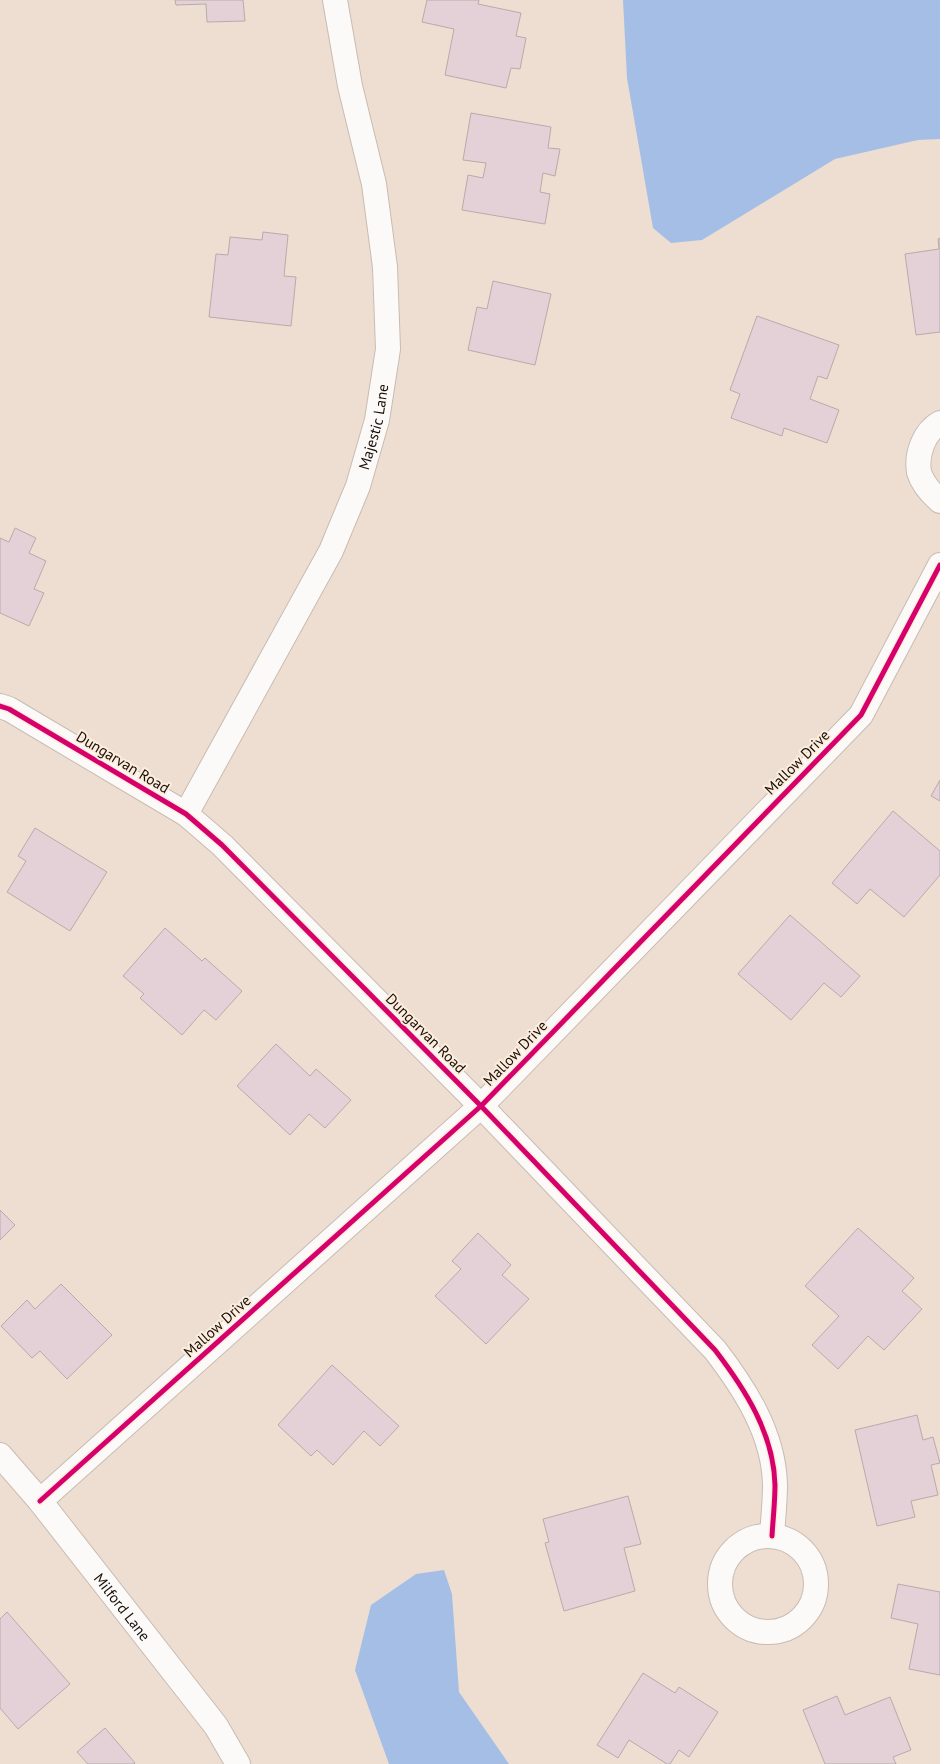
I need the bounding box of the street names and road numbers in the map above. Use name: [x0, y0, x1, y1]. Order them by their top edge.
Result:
street label: Majestic Lane: [354, 383, 392, 472]
street label: Mallow Drive: [761, 726, 833, 798]
street label: Dungarvan Road: [73, 727, 173, 797]
street label: Dungarvan Road: [382, 989, 470, 1077]
street label: Mallow Drive: [479, 1016, 551, 1090]
street label: Mallow Drive: [179, 1291, 255, 1361]
street label: Milford Lane: [90, 1569, 155, 1644]

